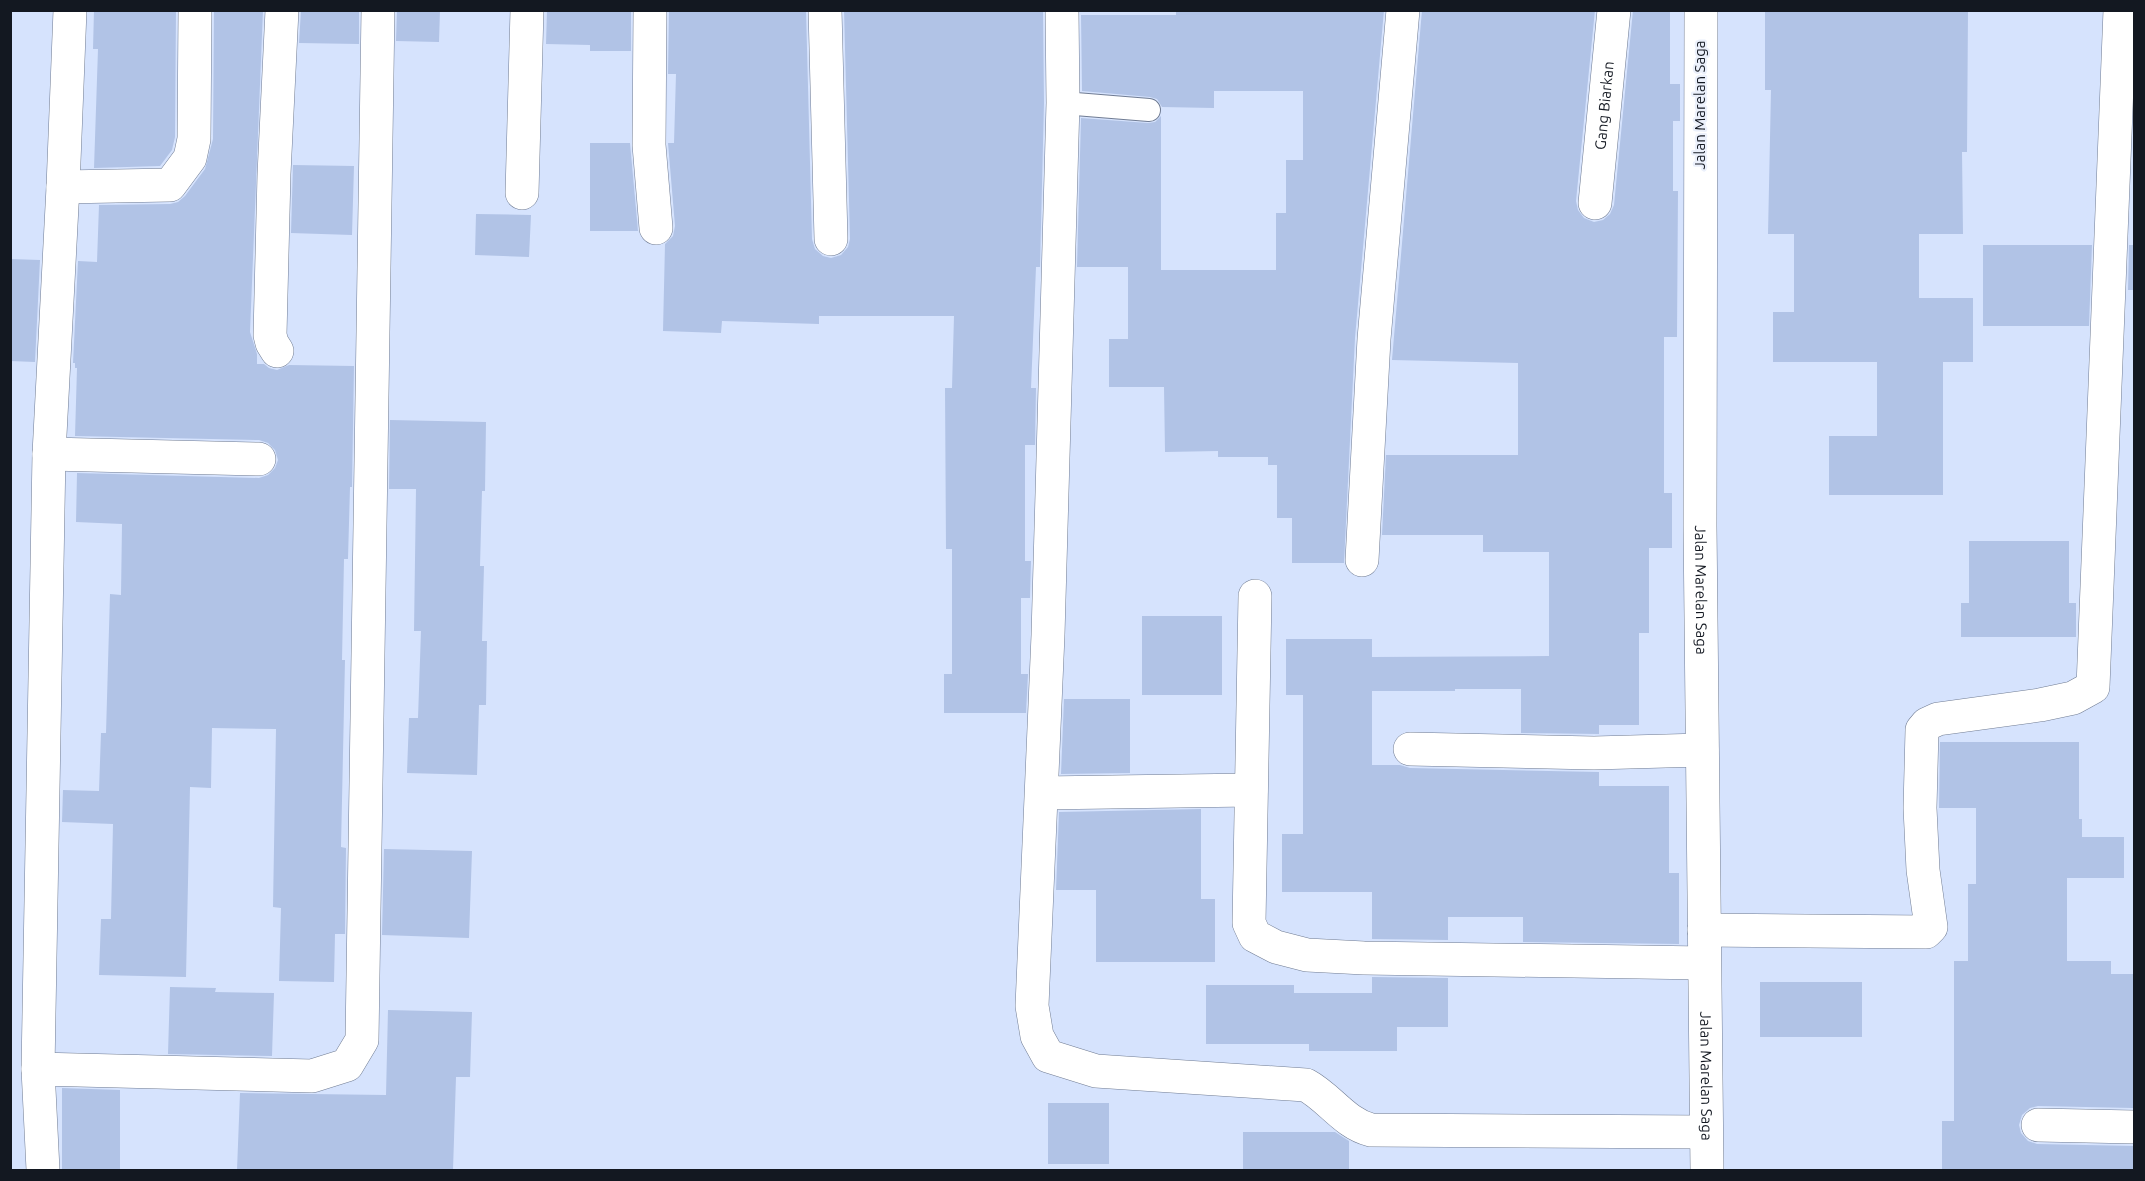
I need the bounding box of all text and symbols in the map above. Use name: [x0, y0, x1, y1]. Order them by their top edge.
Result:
street label: Jalan Marelan Saga: [1691, 40, 1708, 170]
street label: Gang Biarkan: [1591, 60, 1617, 150]
street label: Jalan Marelan Saga: [1692, 525, 1710, 655]
street label: Jalan Marelan Saga: [1697, 1011, 1716, 1141]

